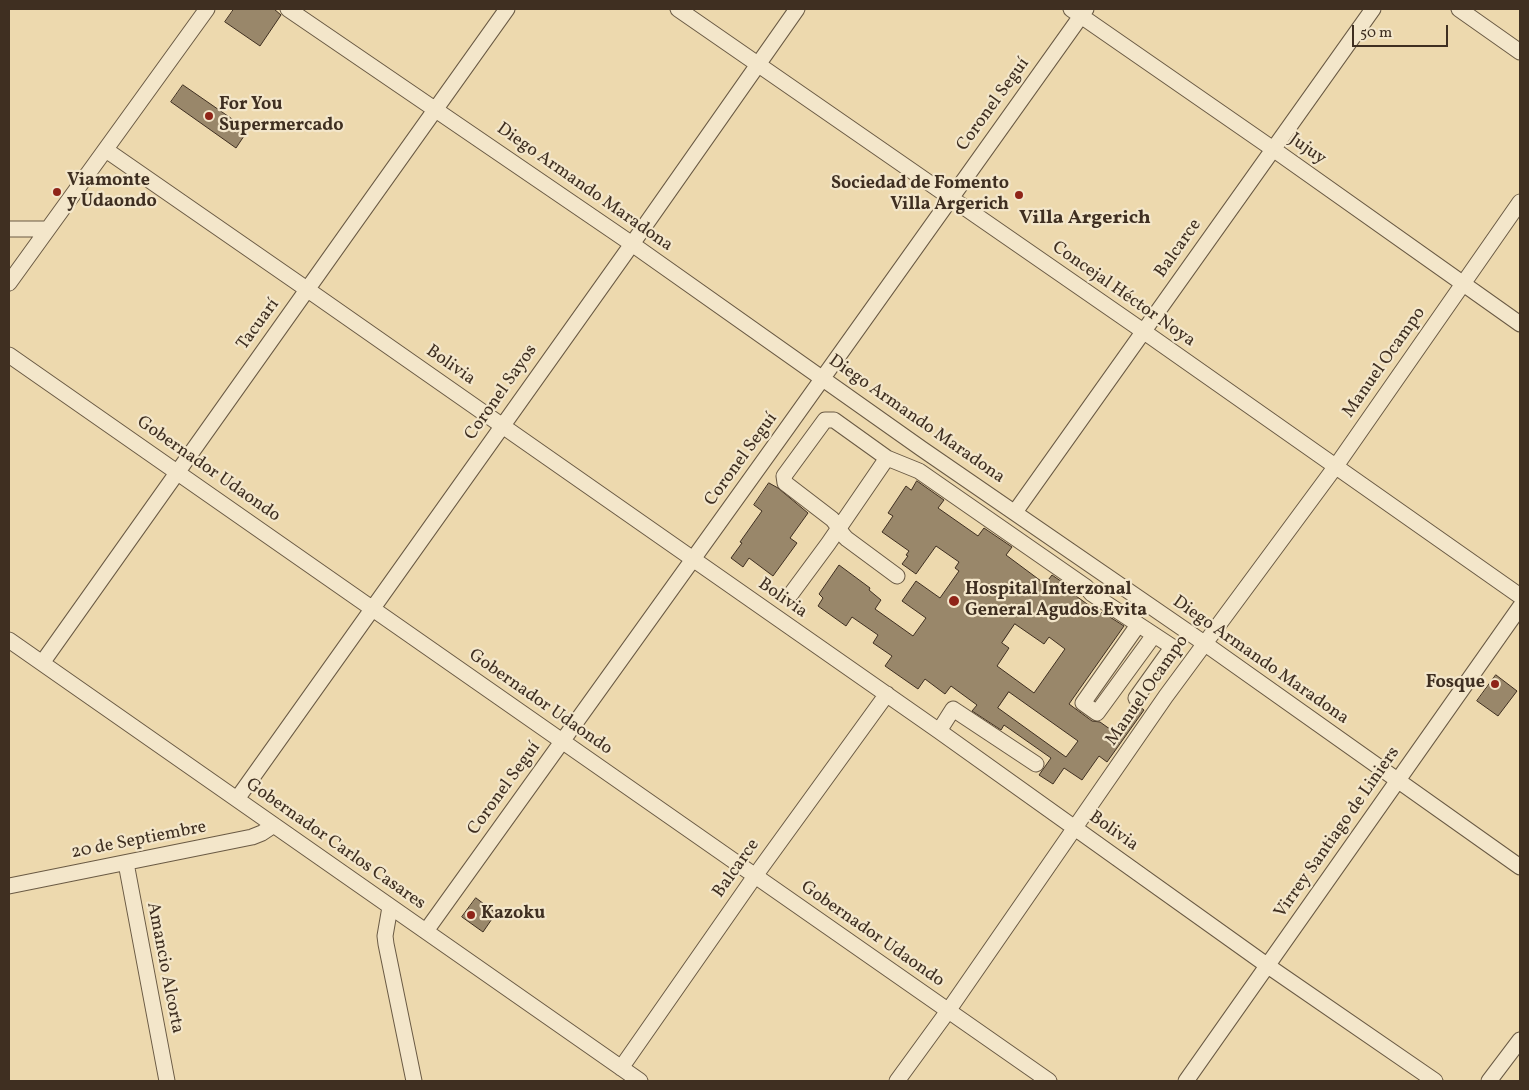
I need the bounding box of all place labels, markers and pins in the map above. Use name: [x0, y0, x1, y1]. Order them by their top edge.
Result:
place label: For You Supermercado: [219, 95, 343, 138]
marker: For You Supermercado: [203, 110, 215, 122]
place label: Viamonte y Udaondo: [67, 171, 157, 213]
place label: Sociedad de Fomento Villa Argerich: [831, 174, 1009, 216]
marker: Viamonte y Udaondo: [51, 186, 63, 198]
marker: Sociedad de Fomento Villa Argerich: [1013, 189, 1025, 201]
place label: Hospital Interzonal General Agudos Evita: [965, 580, 1147, 622]
marker: Hospital Interzonal General Agudos Evita: [947, 594, 961, 608]
place label: Fosque: [1426, 673, 1485, 695]
marker: Fosque: [1489, 678, 1501, 690]
place label: Kazoku: [481, 904, 545, 926]
marker: Kazoku: [465, 909, 477, 921]

